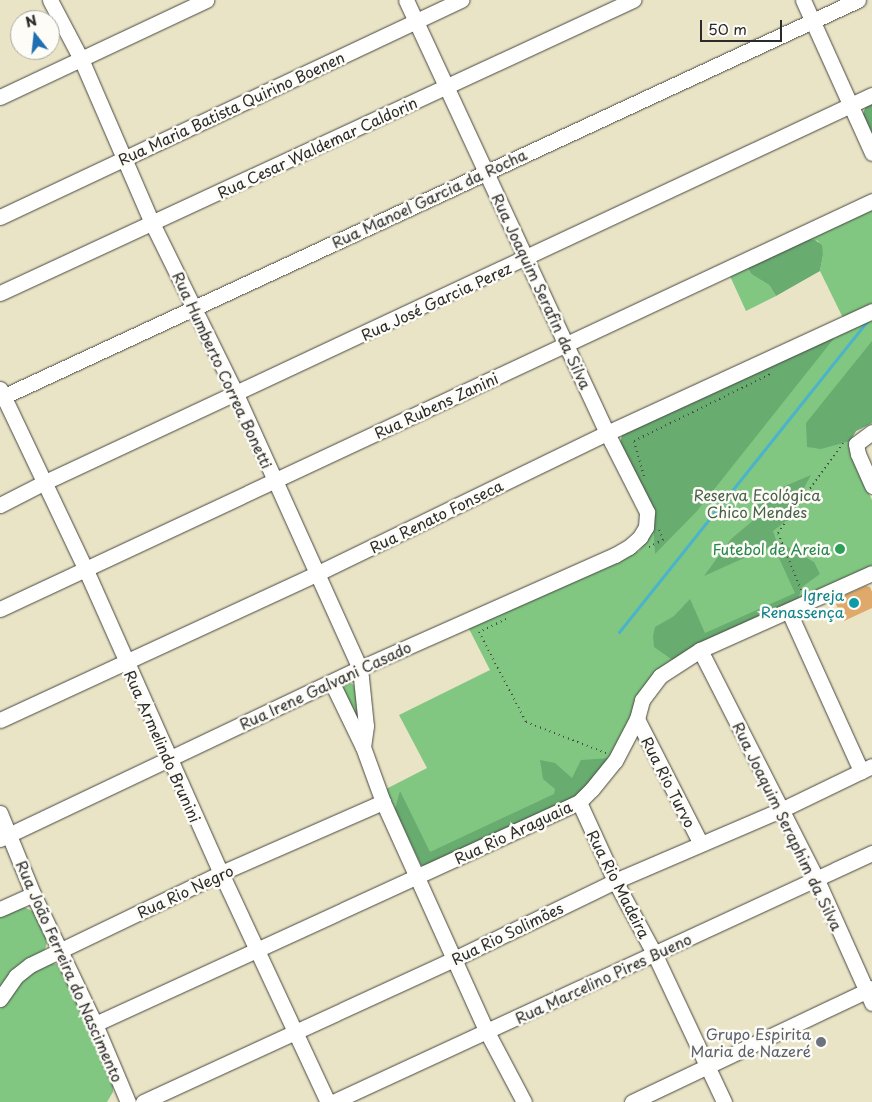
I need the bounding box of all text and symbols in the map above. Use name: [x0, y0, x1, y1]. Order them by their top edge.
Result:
text: N: [23, 9, 39, 33]
north arrow: [10, 10, 60, 60]
scale bar: [702, 10, 784, 42]
text: 50 m: [708, 17, 747, 40]
street label: Rua Maria Batista Quirino Boenen: [113, 47, 349, 169]
street label: Rua Cesar Waldemar Caldorin: [213, 92, 421, 202]
street label: Rua Manoel Garcia da Rocha: [329, 145, 529, 251]
street label: Rua Joaquim Serafin da Silva: [489, 190, 595, 392]
street label: Rua José Garcia Perez: [358, 258, 514, 344]
street label: Rua Humberto Correa Bonetti: [169, 268, 277, 472]
street label: Rua Rubens Zanini: [371, 368, 501, 442]
street label: Rua Renato Fonseca: [366, 476, 506, 556]
park label: Reserva Ecológica Chico Mendes: [693, 485, 821, 520]
place label: Futebol de Areia: [712, 540, 830, 558]
marker: Futebol de Areia: [834, 543, 846, 555]
place label: Igreja Renassença: [761, 585, 844, 620]
marker: Igreja Renassença: [848, 597, 860, 609]
street label: Rua Irene Galvani Casado: [235, 637, 415, 733]
street label: Rua Armelindo Brunini: [121, 667, 205, 825]
street label: Rua Joaquim Seraphim da Silva: [729, 718, 847, 934]
street label: Rua Rio Turvo: [638, 732, 700, 832]
street label: Rua Rio Araguaia: [450, 796, 576, 868]
street label: Rua Rio Madeira: [583, 826, 655, 942]
street label: Rua João Ferreira do Nascimento: [12, 856, 128, 1086]
street label: Rua Rio Negro: [133, 860, 237, 922]
street label: Rua Rio Solimões: [447, 898, 567, 968]
street label: Rua Marcelino Pires Bueno: [511, 929, 695, 1027]
place label: Grupo Espirita Maria de Nazeré: [690, 1024, 811, 1059]
marker: Grupo Espirita Maria de Nazeré: [815, 1036, 827, 1048]

